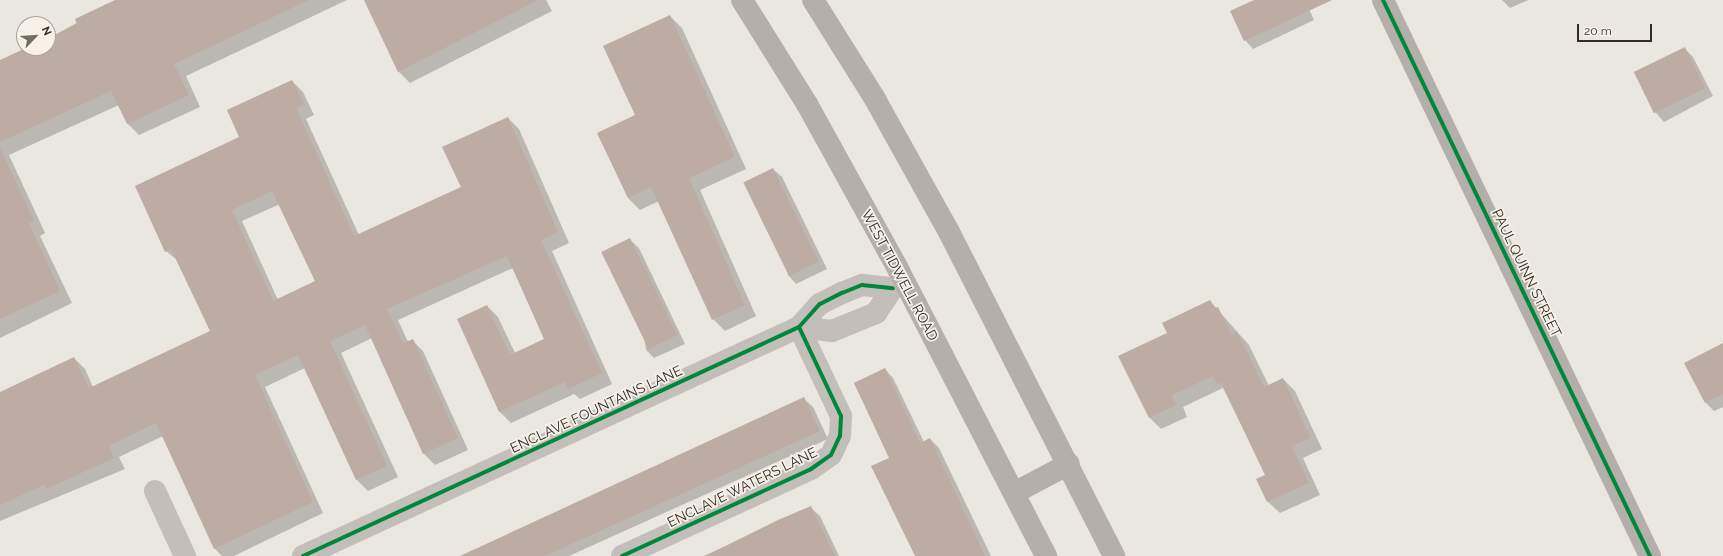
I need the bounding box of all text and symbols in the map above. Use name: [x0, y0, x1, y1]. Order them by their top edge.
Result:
north arrow: [16, 16, 56, 56]
scale bar: [1579, 16, 1654, 42]
text: 20 m: [1584, 24, 1612, 38]
text: N: [39, 25, 54, 38]
street label: WEST TIDWELL ROAD: [858, 206, 942, 344]
street label: PAUL QUINN STREET: [1489, 206, 1565, 340]
street label: ENCLAVE FOUNTAINS LANE: [507, 362, 685, 456]
street label: ENCLAVE WATERS LANE: [664, 443, 820, 531]

